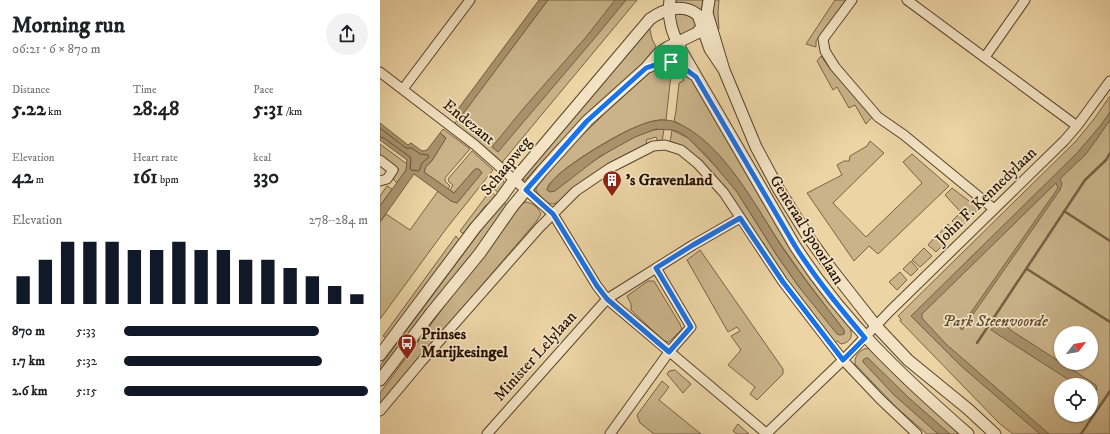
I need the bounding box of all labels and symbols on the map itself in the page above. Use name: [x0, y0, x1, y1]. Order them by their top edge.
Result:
pin: [654, 45, 688, 79]
street label: Endezant: [439, 95, 499, 149]
street label: Schaapweg: [476, 132, 536, 199]
street label: John F. Kennedylaan: [930, 142, 1041, 251]
building icon: 's Gravenland: [601, 169, 623, 197]
place label: 's Gravenland: [626, 170, 713, 190]
street label: Generaal Spoorlaan: [765, 172, 849, 289]
street label: Minister Lelylaan: [489, 306, 581, 405]
park label: Park Steenvoorde: [942, 311, 1048, 331]
place label: Prinses Marijkesingel: [421, 324, 509, 362]
north arrow: [1054, 326, 1098, 370]
bus stop icon: Prinses Marijkesingel: [396, 332, 418, 360]

